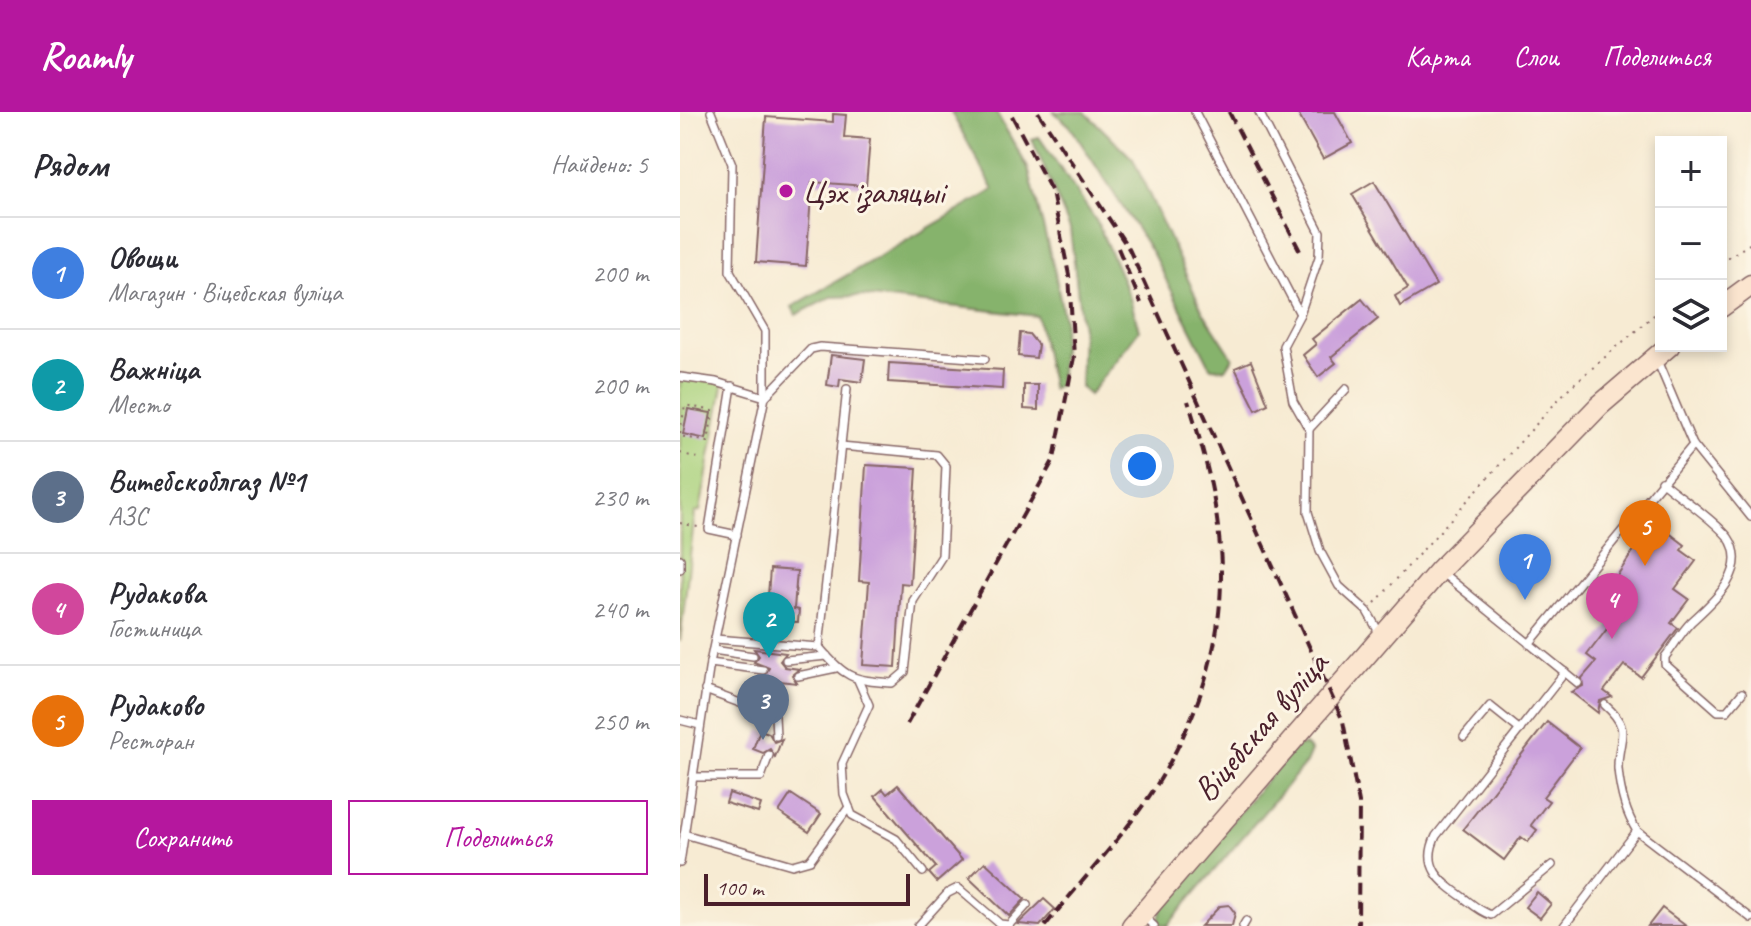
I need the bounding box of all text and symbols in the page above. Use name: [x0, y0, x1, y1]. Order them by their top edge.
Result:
text: Roamly: [40, 33, 131, 80]
text: Карта: [1406, 39, 1470, 74]
text: Слои: [1514, 39, 1559, 74]
text: Поделиться: [1603, 39, 1711, 74]
map controls: [1655, 136, 1727, 352]
button: +: [1655, 136, 1727, 208]
text: Рядом: [32, 143, 108, 186]
text: Найдено: 5: [551, 148, 648, 181]
place label: Цэх ізаляцыі: [802, 170, 948, 213]
marker: Цэх ізаляцыі: [777, 182, 795, 200]
button: −: [1655, 208, 1727, 280]
text: Овощи: [108, 238, 177, 276]
text: 1: [52, 257, 64, 290]
text: 200 m: [592, 257, 648, 290]
text: Магазин · Віцебская вуліца: [108, 276, 342, 309]
button: layers: [1655, 280, 1727, 352]
text: Важніца: [108, 350, 199, 388]
text: 2: [52, 369, 64, 402]
text: 200 m: [592, 369, 648, 402]
text: Место: [108, 388, 170, 421]
your location: [1122, 446, 1162, 486]
text: Витебскоблгаз №1: [108, 462, 305, 500]
text: 3: [52, 481, 64, 514]
text: 230 m: [592, 481, 648, 514]
text: АЗС: [108, 500, 147, 533]
pin: 5: [1619, 500, 1671, 566]
pin: 1: [1499, 534, 1551, 600]
pin: 4: [1586, 573, 1638, 639]
text: Рудакова: [108, 574, 205, 612]
pin: 2: [743, 592, 795, 658]
text: 4: [52, 593, 64, 626]
text: 240 m: [592, 593, 648, 626]
text: Гостиница: [108, 612, 201, 645]
street label: Віцебская вуліца: [1184, 641, 1339, 810]
pin: 3: [737, 674, 789, 740]
text: Рудаково: [108, 686, 203, 724]
text: 5: [52, 705, 64, 738]
text: 250 m: [592, 705, 648, 738]
text: Ресторан: [108, 724, 193, 757]
button: Сохранить: [32, 800, 332, 875]
button: Поделиться: [348, 800, 648, 875]
scale bar: [704, 870, 910, 906]
text: 100 m: [716, 874, 763, 902]

